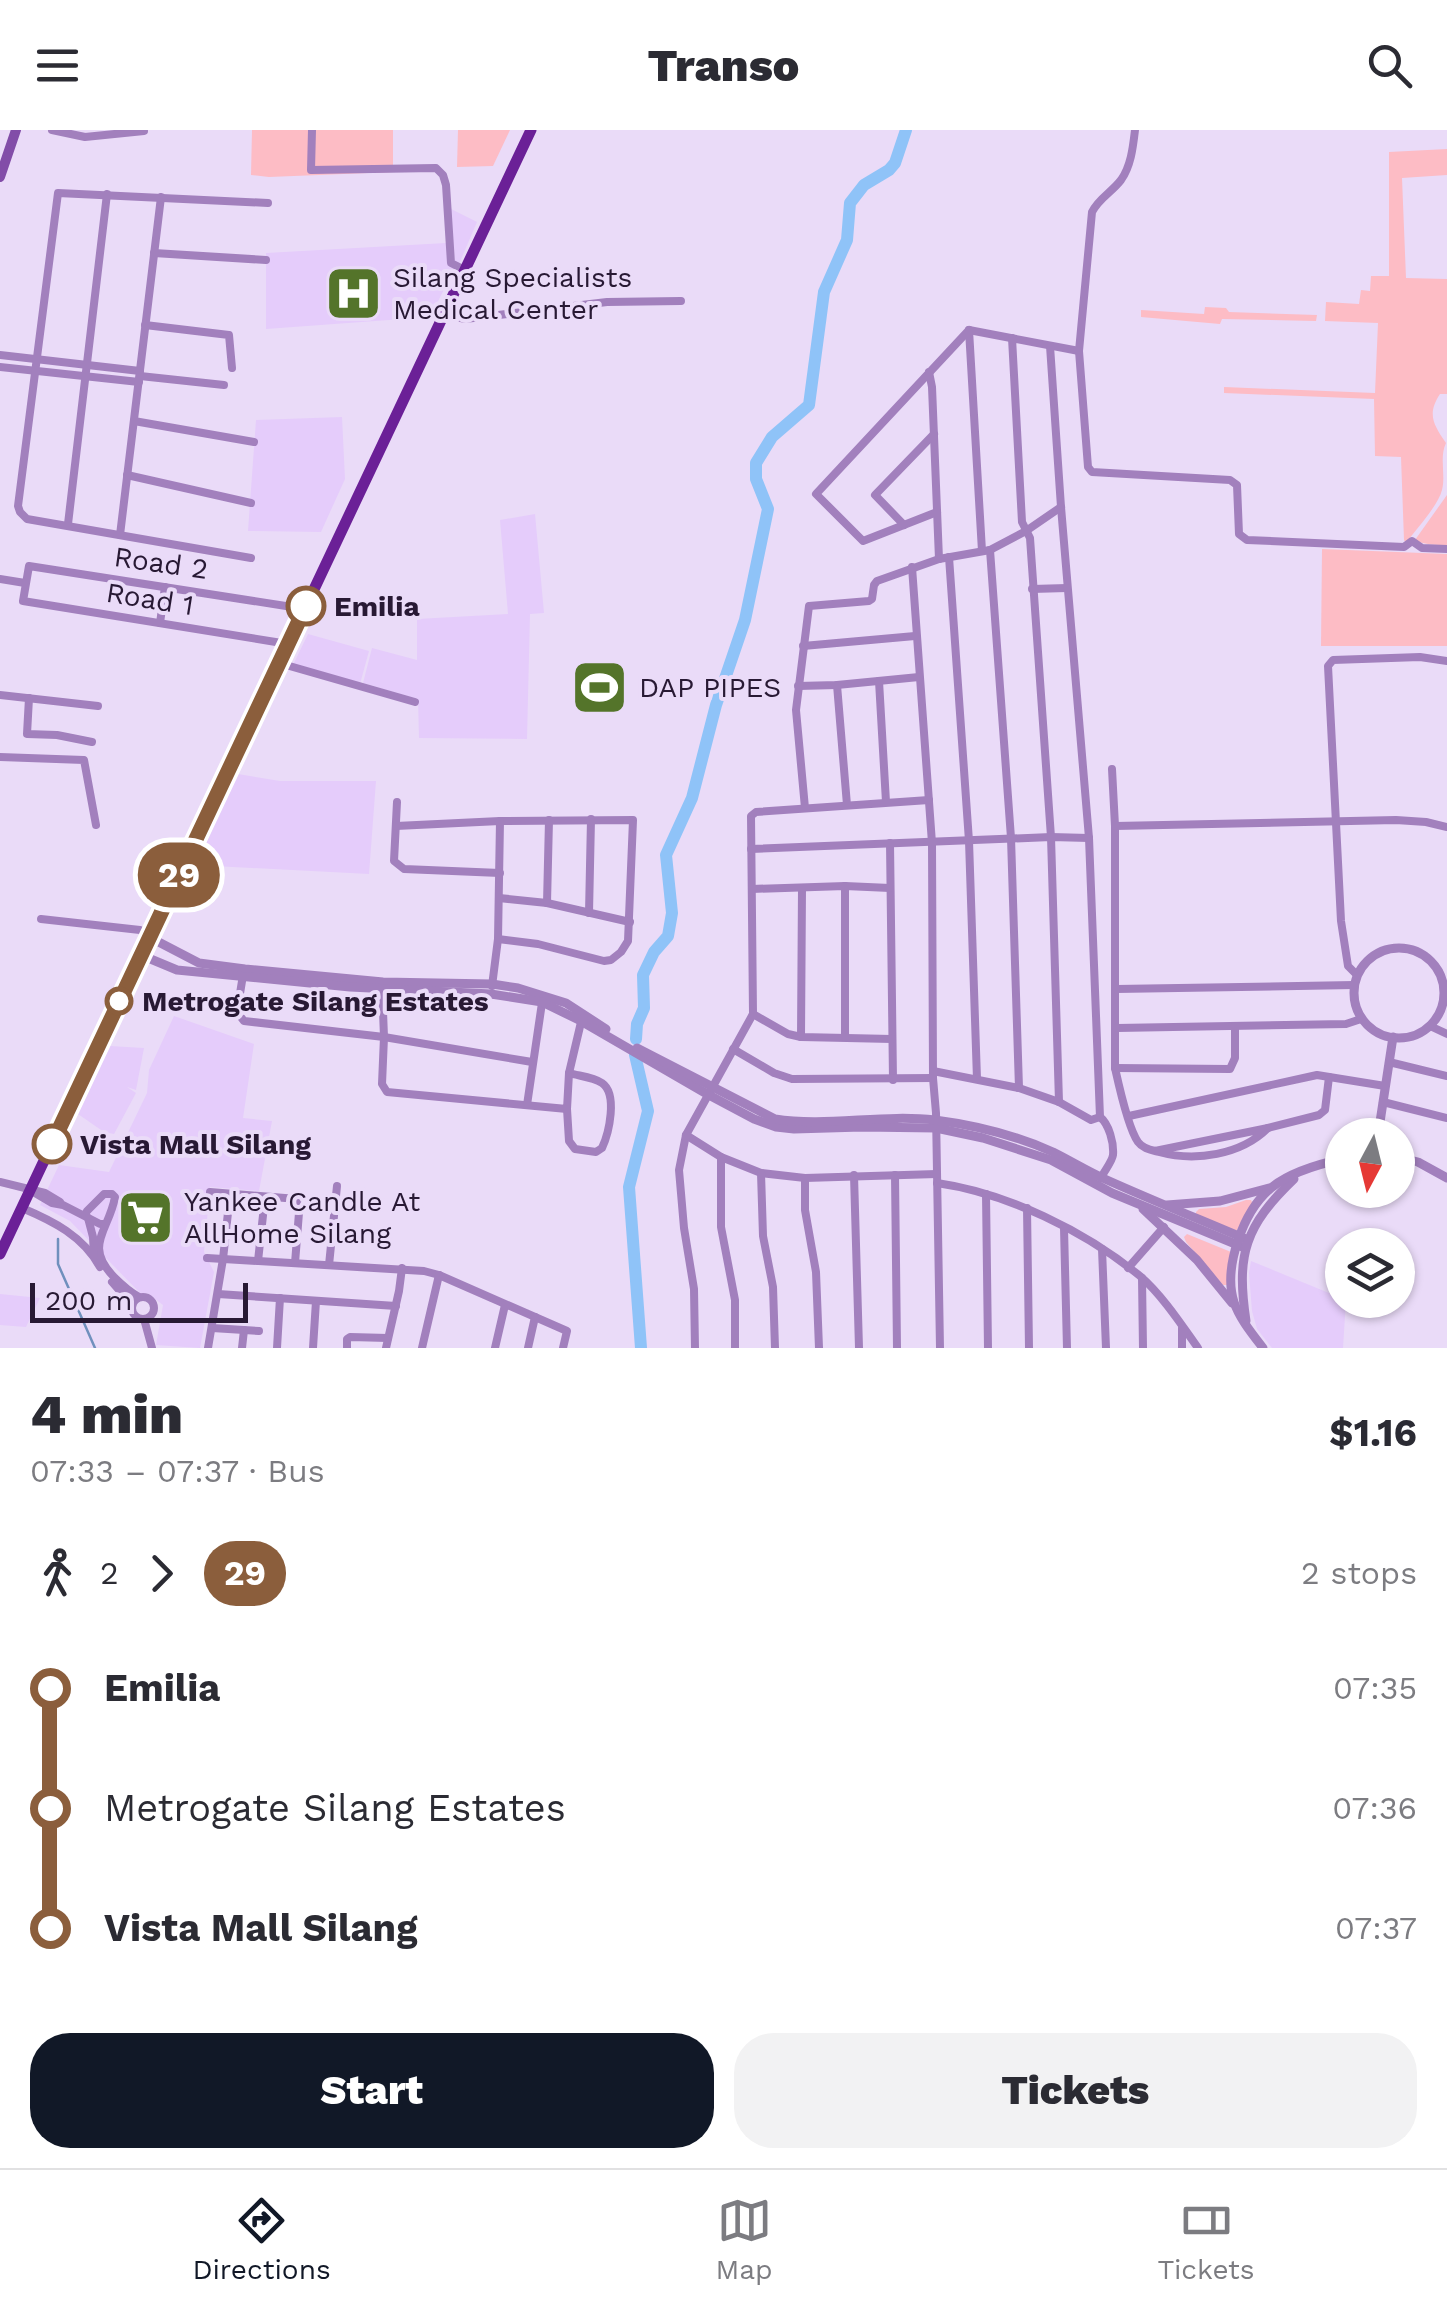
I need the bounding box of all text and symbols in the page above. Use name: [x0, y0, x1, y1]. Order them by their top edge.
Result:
icon: menu: [30, 38, 85, 93]
icon: search: [1362, 38, 1417, 93]
text: Transo: [648, 39, 800, 92]
place label: Silang Specialists Medical Center: [393, 261, 632, 326]
hospital icon: Silang Specialists Medical Center: [324, 263, 384, 323]
street label: Road 2: [112, 540, 210, 586]
street label: Road 1: [104, 576, 196, 622]
marker: Emilia: [287, 587, 325, 625]
place label: Emilia: [334, 590, 420, 623]
sports icon: DAP PIPES: [570, 657, 630, 717]
place label: DAP PIPES: [639, 671, 781, 704]
line badge: 29: [134, 842, 224, 908]
text: 29: [158, 854, 200, 896]
place label: Metrogate Silang Estates: [142, 985, 489, 1018]
marker: Metrogate Silang Estates: [106, 988, 132, 1014]
north arrow: [1325, 1118, 1415, 1208]
map controls: [1325, 1118, 1415, 1318]
marker: Vista Mall Silang: [33, 1125, 71, 1163]
place label: Vista Mall Silang: [80, 1128, 311, 1161]
place label: Yankee Candle At AllHome Silang: [184, 1185, 421, 1250]
supermarket icon: Yankee Candle At AllHome Silang: [115, 1187, 175, 1247]
button: layers: [1325, 1228, 1415, 1318]
scale bar: [30, 1278, 248, 1322]
text: 200 m: [45, 1284, 132, 1317]
text: 4 min: [30, 1382, 183, 1446]
text: $1.16: [1329, 1411, 1417, 1455]
text: 07:33 – 07:37 · Bus: [30, 1452, 325, 1490]
icon: walk: [30, 1546, 85, 1601]
icon: forward: [134, 1546, 189, 1601]
text: 29: [224, 1552, 266, 1594]
text: 2: [100, 1554, 119, 1592]
text: 2 stops: [1301, 1554, 1417, 1592]
text: Emilia: [104, 1666, 220, 1710]
text: 07:35: [1333, 1669, 1417, 1707]
text: Metrogate Silang Estates: [104, 1786, 566, 1830]
text: 07:36: [1332, 1789, 1417, 1827]
text: Vista Mall Silang: [104, 1906, 417, 1950]
text: 07:37: [1335, 1909, 1417, 1947]
button: Start: [30, 2033, 714, 2148]
button: Tickets: [734, 2033, 1417, 2148]
tab: Directions: [192, 2193, 331, 2286]
tab: Map: [716, 2193, 773, 2286]
tab: Tickets: [1157, 2193, 1255, 2286]

